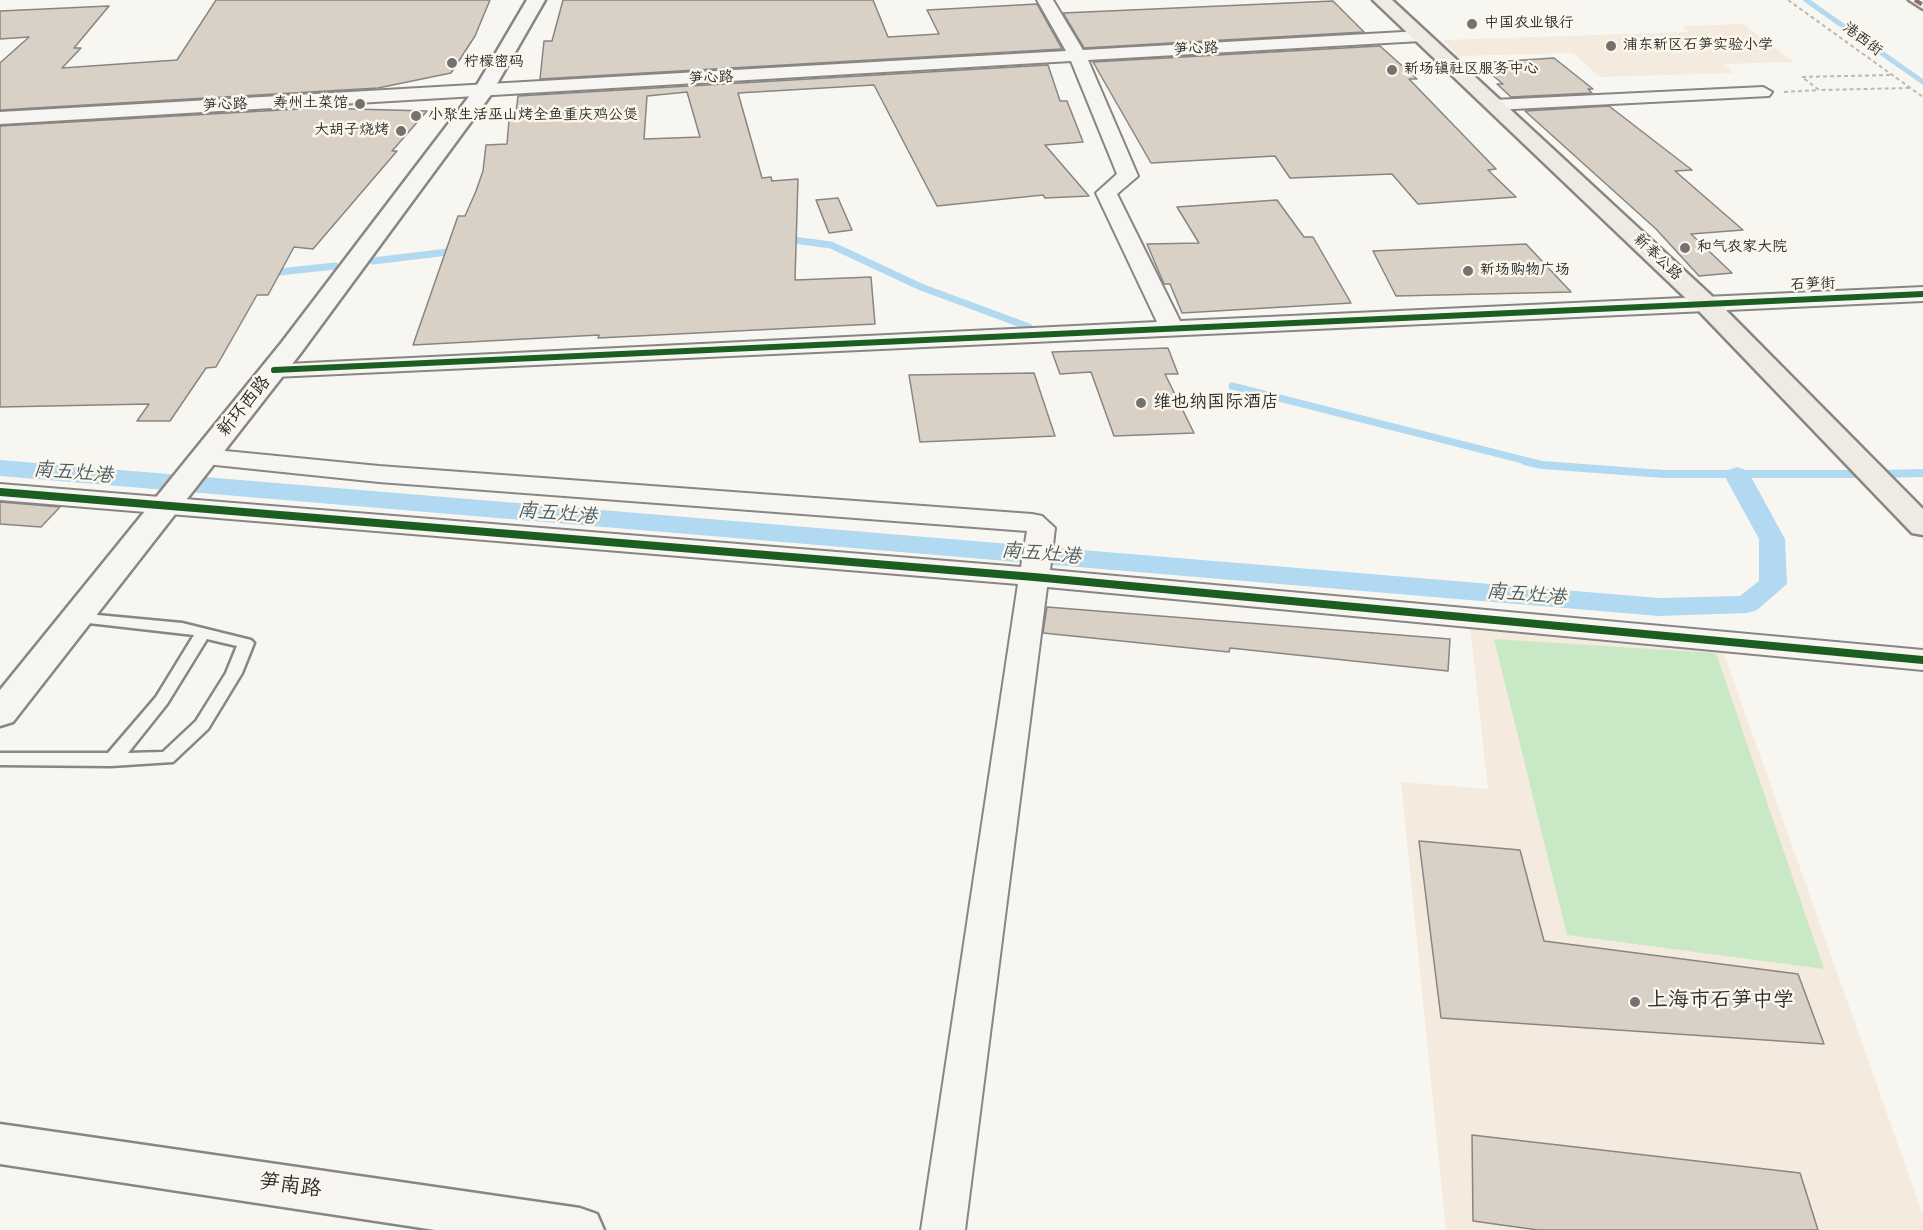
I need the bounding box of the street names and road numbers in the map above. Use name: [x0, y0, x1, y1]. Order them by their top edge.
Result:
street label: 港西街: [1839, 19, 1885, 61]
street label: 笋心路: [1173, 40, 1219, 60]
street label: 笋心路: [688, 69, 734, 89]
street label: 笋心路: [202, 96, 248, 116]
street label: 新奉公路: [1629, 231, 1685, 285]
street label: 石笋街: [1790, 275, 1836, 295]
street label: 新环西路: [214, 372, 276, 442]
street label: 笋南路: [257, 1170, 323, 1204]

